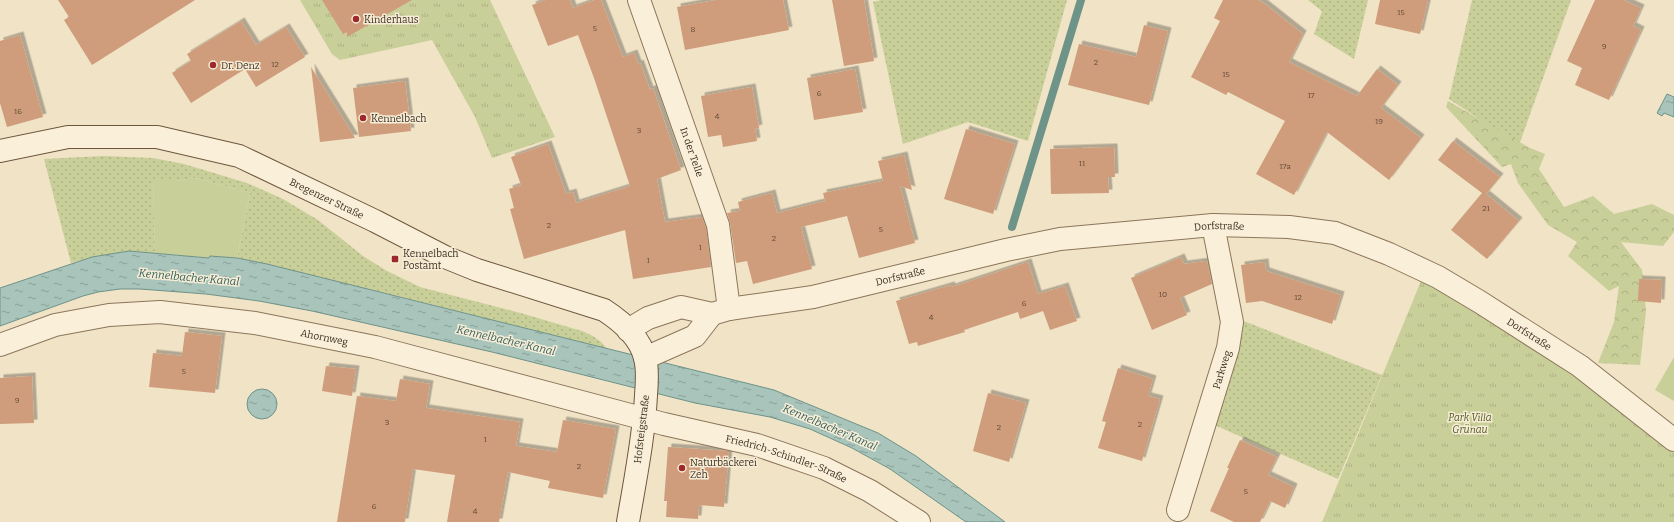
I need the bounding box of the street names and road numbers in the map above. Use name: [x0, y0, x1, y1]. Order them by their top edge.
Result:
street label: In der Telle: [677, 126, 706, 179]
street label: Bregenzer Straße: [287, 176, 366, 222]
street label: Dorfstraße: [1193, 220, 1245, 234]
street label: Dorfstraße: [874, 265, 926, 289]
street label: Dorfstraße: [1504, 316, 1554, 353]
street label: Ahornweg: [299, 327, 349, 349]
street label: Parkweg: [1211, 349, 1234, 391]
street label: Hofsteigstraße: [632, 394, 652, 464]
street label: Friedrich-Schindler-Straße: [724, 433, 849, 486]

